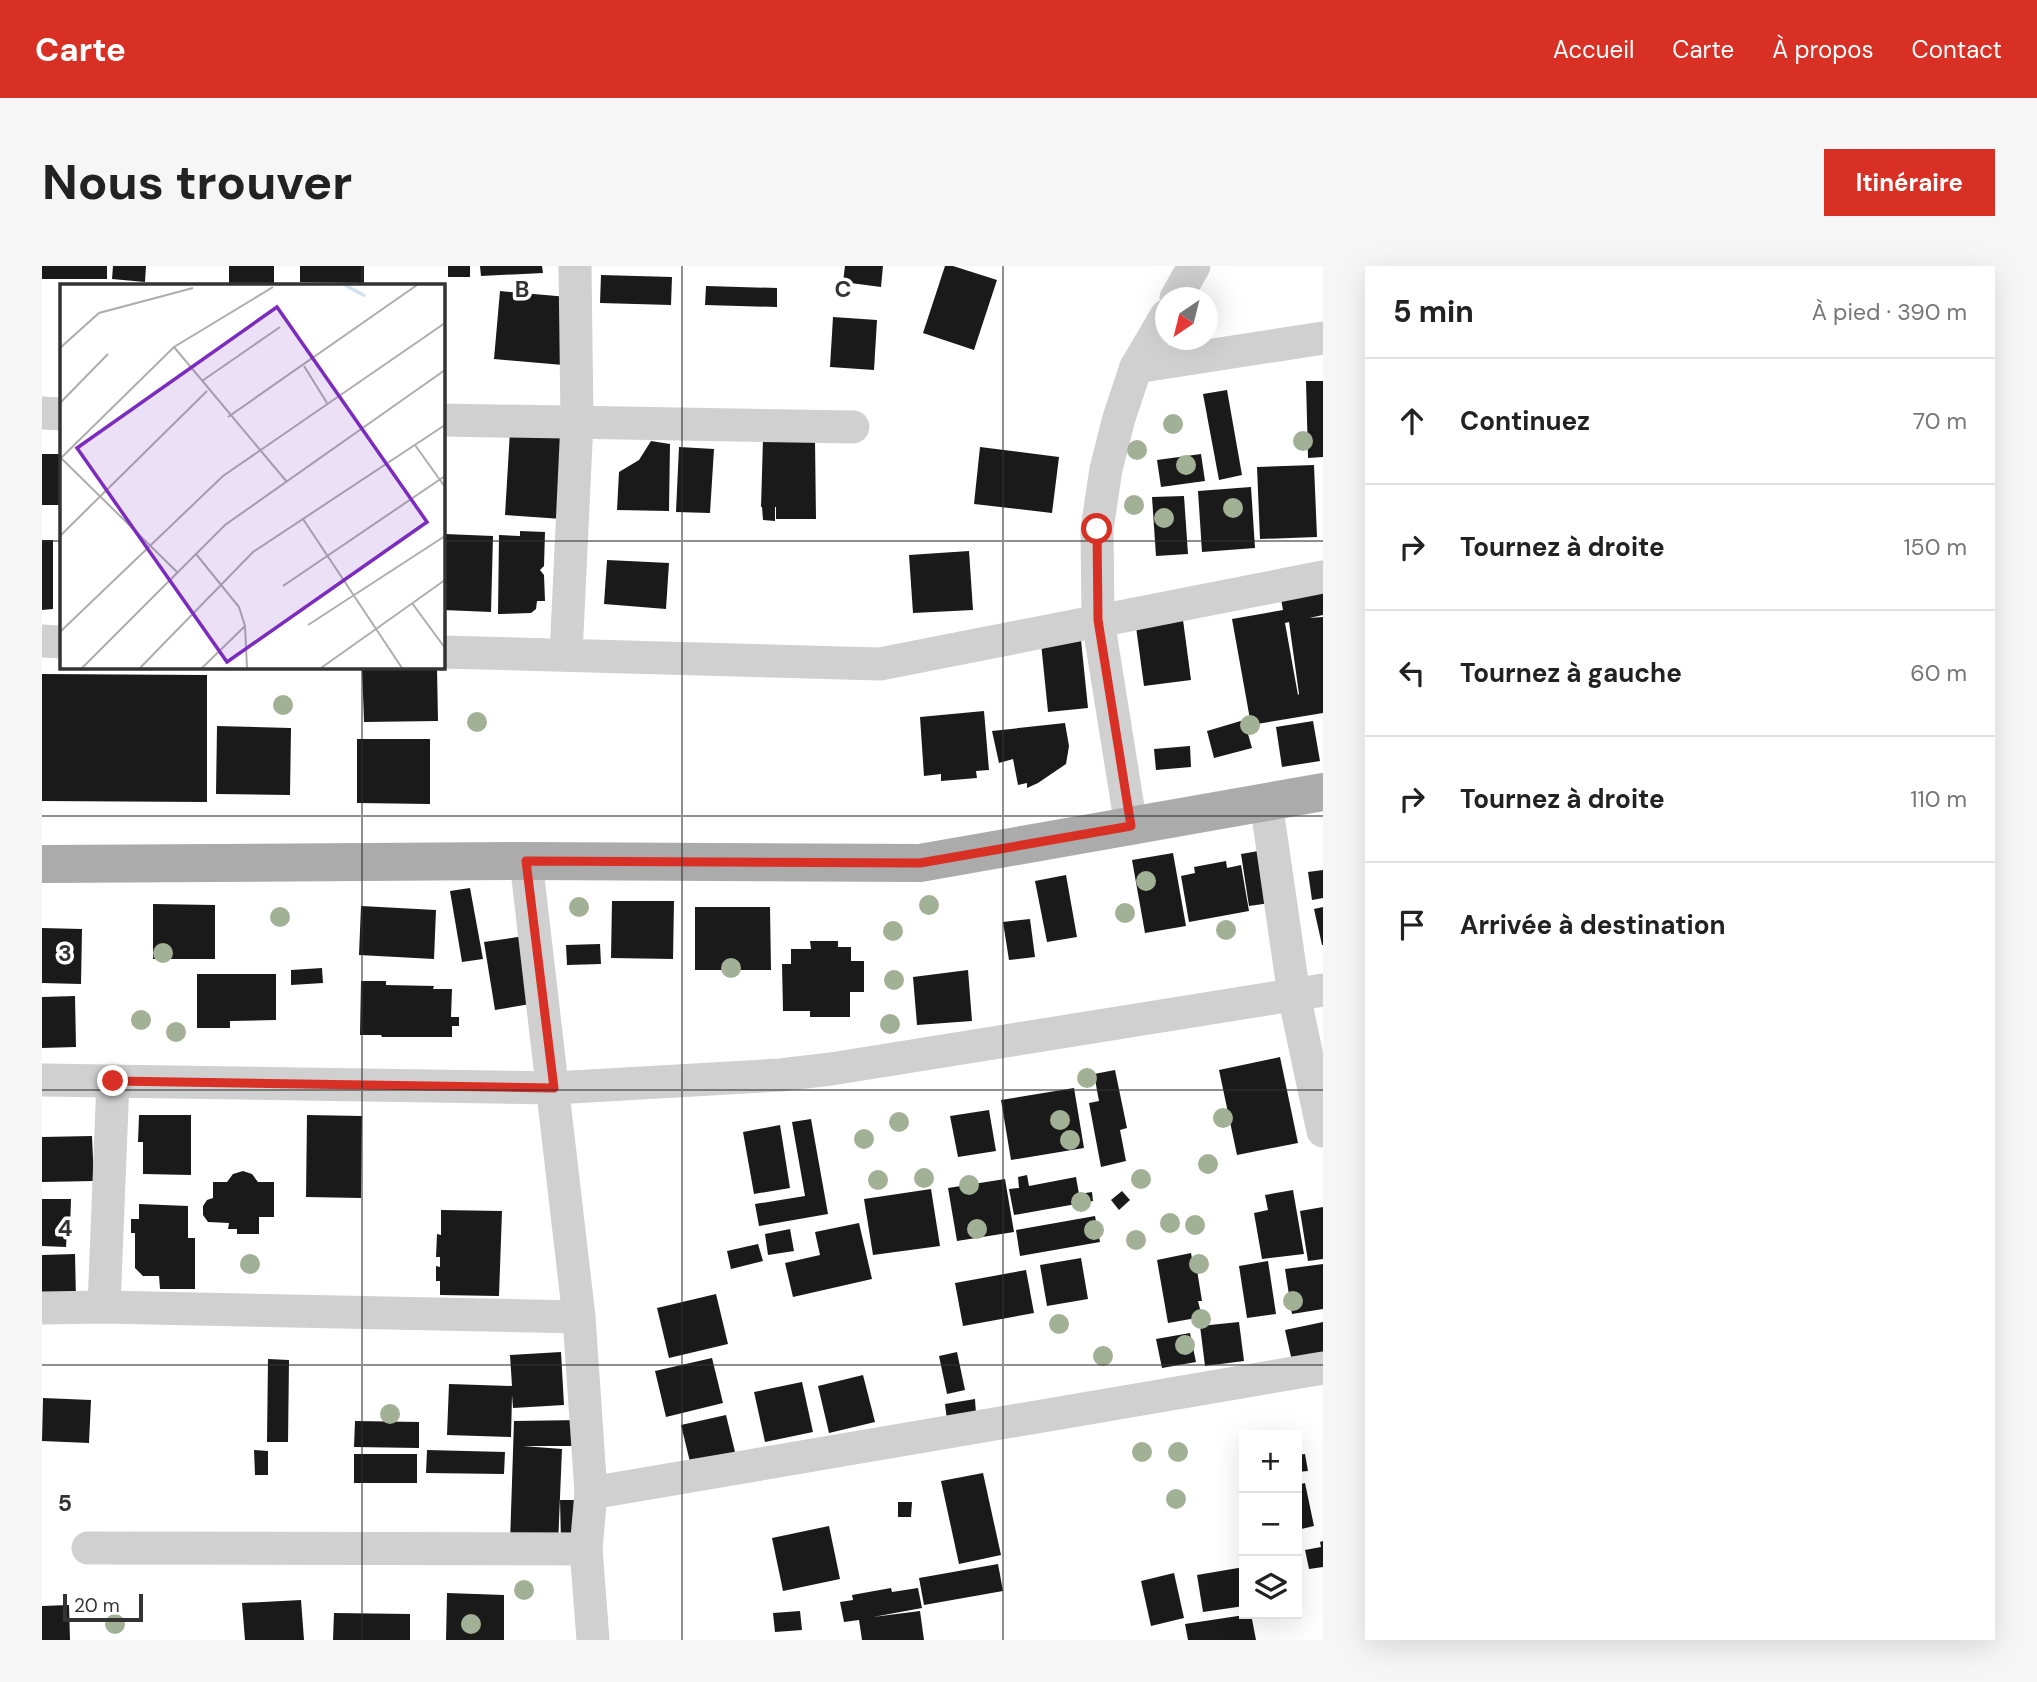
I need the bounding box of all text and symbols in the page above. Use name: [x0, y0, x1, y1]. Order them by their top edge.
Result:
text: Carte: [35, 28, 126, 71]
text: Accueil: [1553, 34, 1634, 65]
text: Carte: [1672, 34, 1734, 65]
text: À propos: [1772, 34, 1874, 65]
text: Contact: [1912, 34, 2002, 65]
button: Itinéraire: [1824, 149, 1995, 216]
text: Nous trouver: [42, 150, 352, 214]
text: B: [515, 274, 529, 304]
text: C: [835, 274, 851, 304]
inset map: [60, 284, 444, 668]
north arrow: [1155, 287, 1218, 350]
text: 5 min: [1393, 292, 1474, 331]
text: À pied · 390 m: [1812, 297, 1967, 327]
icon: ahead: [1393, 402, 1431, 440]
text: Continuez: [1460, 404, 1590, 438]
text: 70 m: [1913, 406, 1967, 436]
route start: [1081, 513, 1112, 544]
icon: right: [1393, 528, 1431, 566]
text: Tournez à droite: [1460, 530, 1665, 564]
text: 150 m: [1903, 532, 1967, 562]
icon: left: [1393, 654, 1431, 692]
text: Tournez à gauche: [1460, 656, 1682, 690]
text: 60 m: [1910, 658, 1967, 688]
icon: right: [1393, 780, 1431, 818]
text: Tournez à droite: [1460, 782, 1665, 816]
text: 110 m: [1910, 784, 1967, 814]
icon: arrive: [1393, 906, 1431, 944]
text: Arrivée à destination: [1460, 908, 1726, 942]
text: 3: [58, 938, 72, 968]
route end: [97, 1065, 128, 1096]
text: 4: [58, 1213, 73, 1243]
map controls: [1239, 1430, 1302, 1619]
button: +: [1239, 1430, 1302, 1493]
text: 5: [58, 1488, 72, 1518]
button: −: [1239, 1493, 1302, 1556]
button: layers: [1239, 1556, 1302, 1619]
scale bar: [63, 1591, 144, 1623]
text: 20 m: [74, 1593, 120, 1618]

